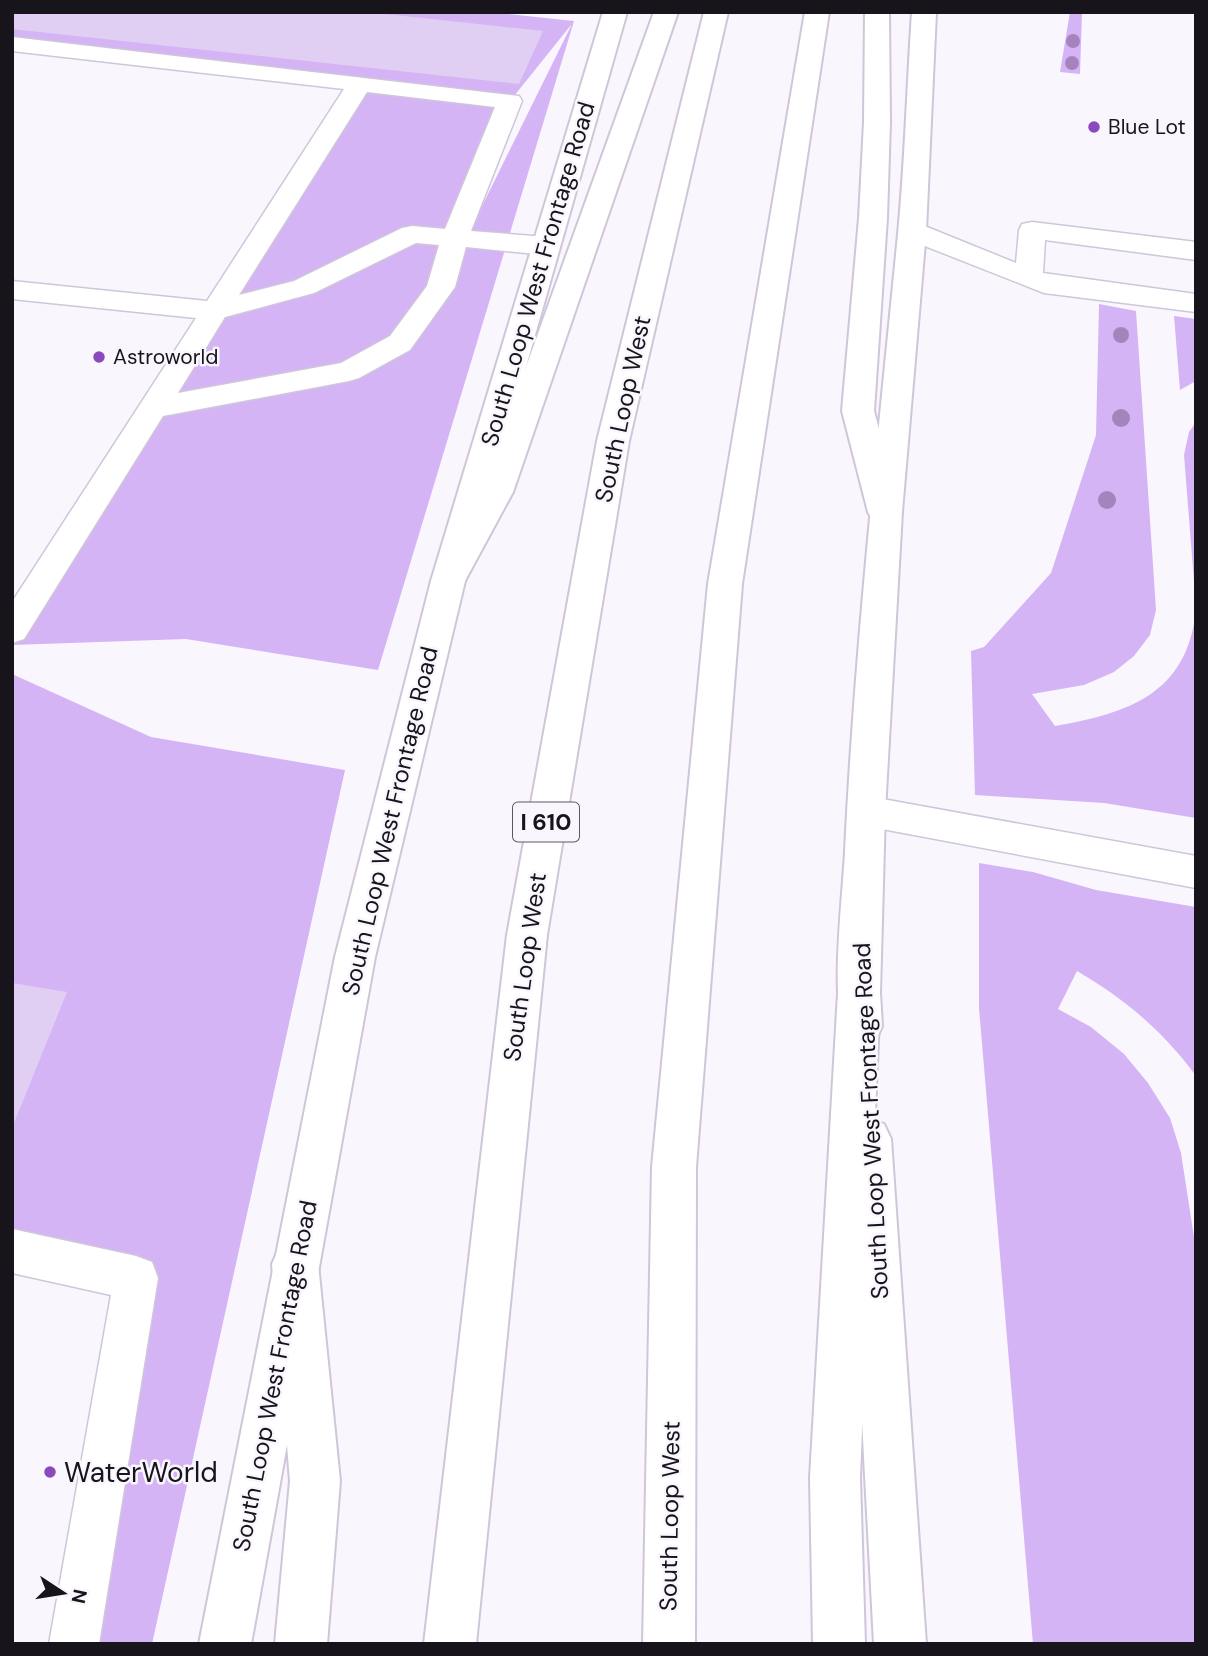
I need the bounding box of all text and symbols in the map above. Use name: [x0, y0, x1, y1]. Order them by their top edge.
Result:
street label: South Loop West Frontage Road: [473, 98, 602, 450]
place label: Blue Lot: [1108, 113, 1186, 141]
marker: Blue Lot: [1086, 119, 1102, 135]
street label: South Loop West: [588, 313, 657, 505]
place label: Astroworld: [113, 343, 218, 371]
marker: Astroworld: [91, 349, 107, 365]
street label: South Loop West Frontage Road: [334, 643, 445, 998]
road number: I 610: [513, 802, 579, 842]
street label: South Loop West: [496, 871, 553, 1063]
street label: South Loop West Frontage Road: [846, 942, 895, 1300]
street label: South Loop West Frontage Road: [225, 1198, 324, 1554]
street label: South Loop West: [652, 1421, 687, 1611]
place label: WaterWorld: [64, 1454, 218, 1491]
marker: WaterWorld: [42, 1464, 58, 1480]
north arrow: [28, 1558, 98, 1628]
text: N: [65, 1587, 93, 1606]

